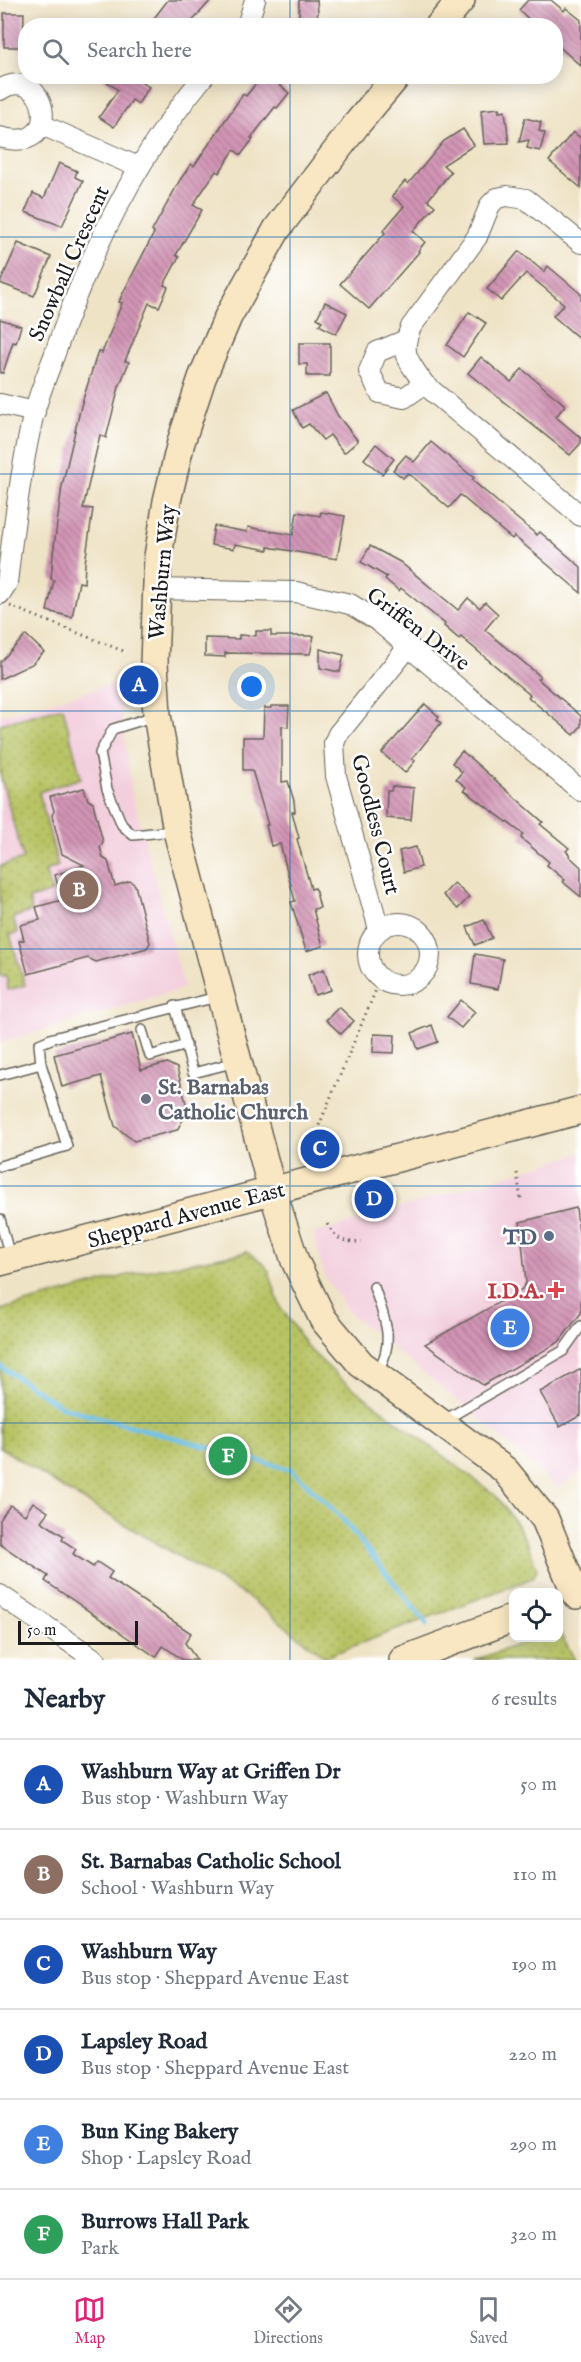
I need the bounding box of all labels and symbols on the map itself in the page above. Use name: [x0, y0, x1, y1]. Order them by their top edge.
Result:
street label: Snowball Crescent: [23, 181, 117, 346]
street label: Washburn Way: [143, 503, 183, 641]
street label: Griffen Drive: [360, 582, 475, 678]
pin: A: [120, 662, 158, 708]
your location: [237, 672, 266, 701]
street label: Goodless Court: [344, 751, 406, 898]
pin: B: [60, 868, 98, 912]
place label: St. Barnabas Catholic Church: [158, 1074, 308, 1127]
marker: St. Barnabas Catholic Church: [139, 1092, 153, 1106]
pin: C: [300, 1126, 340, 1172]
street label: Sheppard Avenue East: [85, 1176, 289, 1256]
pin: D: [354, 1176, 394, 1222]
place label: TD: [502, 1224, 537, 1252]
marker: TD: [542, 1229, 556, 1243]
place label: I.D.A.: [487, 1278, 544, 1306]
marker: I.D.A.: [549, 1283, 563, 1297]
pin: E: [490, 1306, 530, 1350]
pin: F: [208, 1434, 248, 1478]
scale bar: [18, 1618, 138, 1646]

